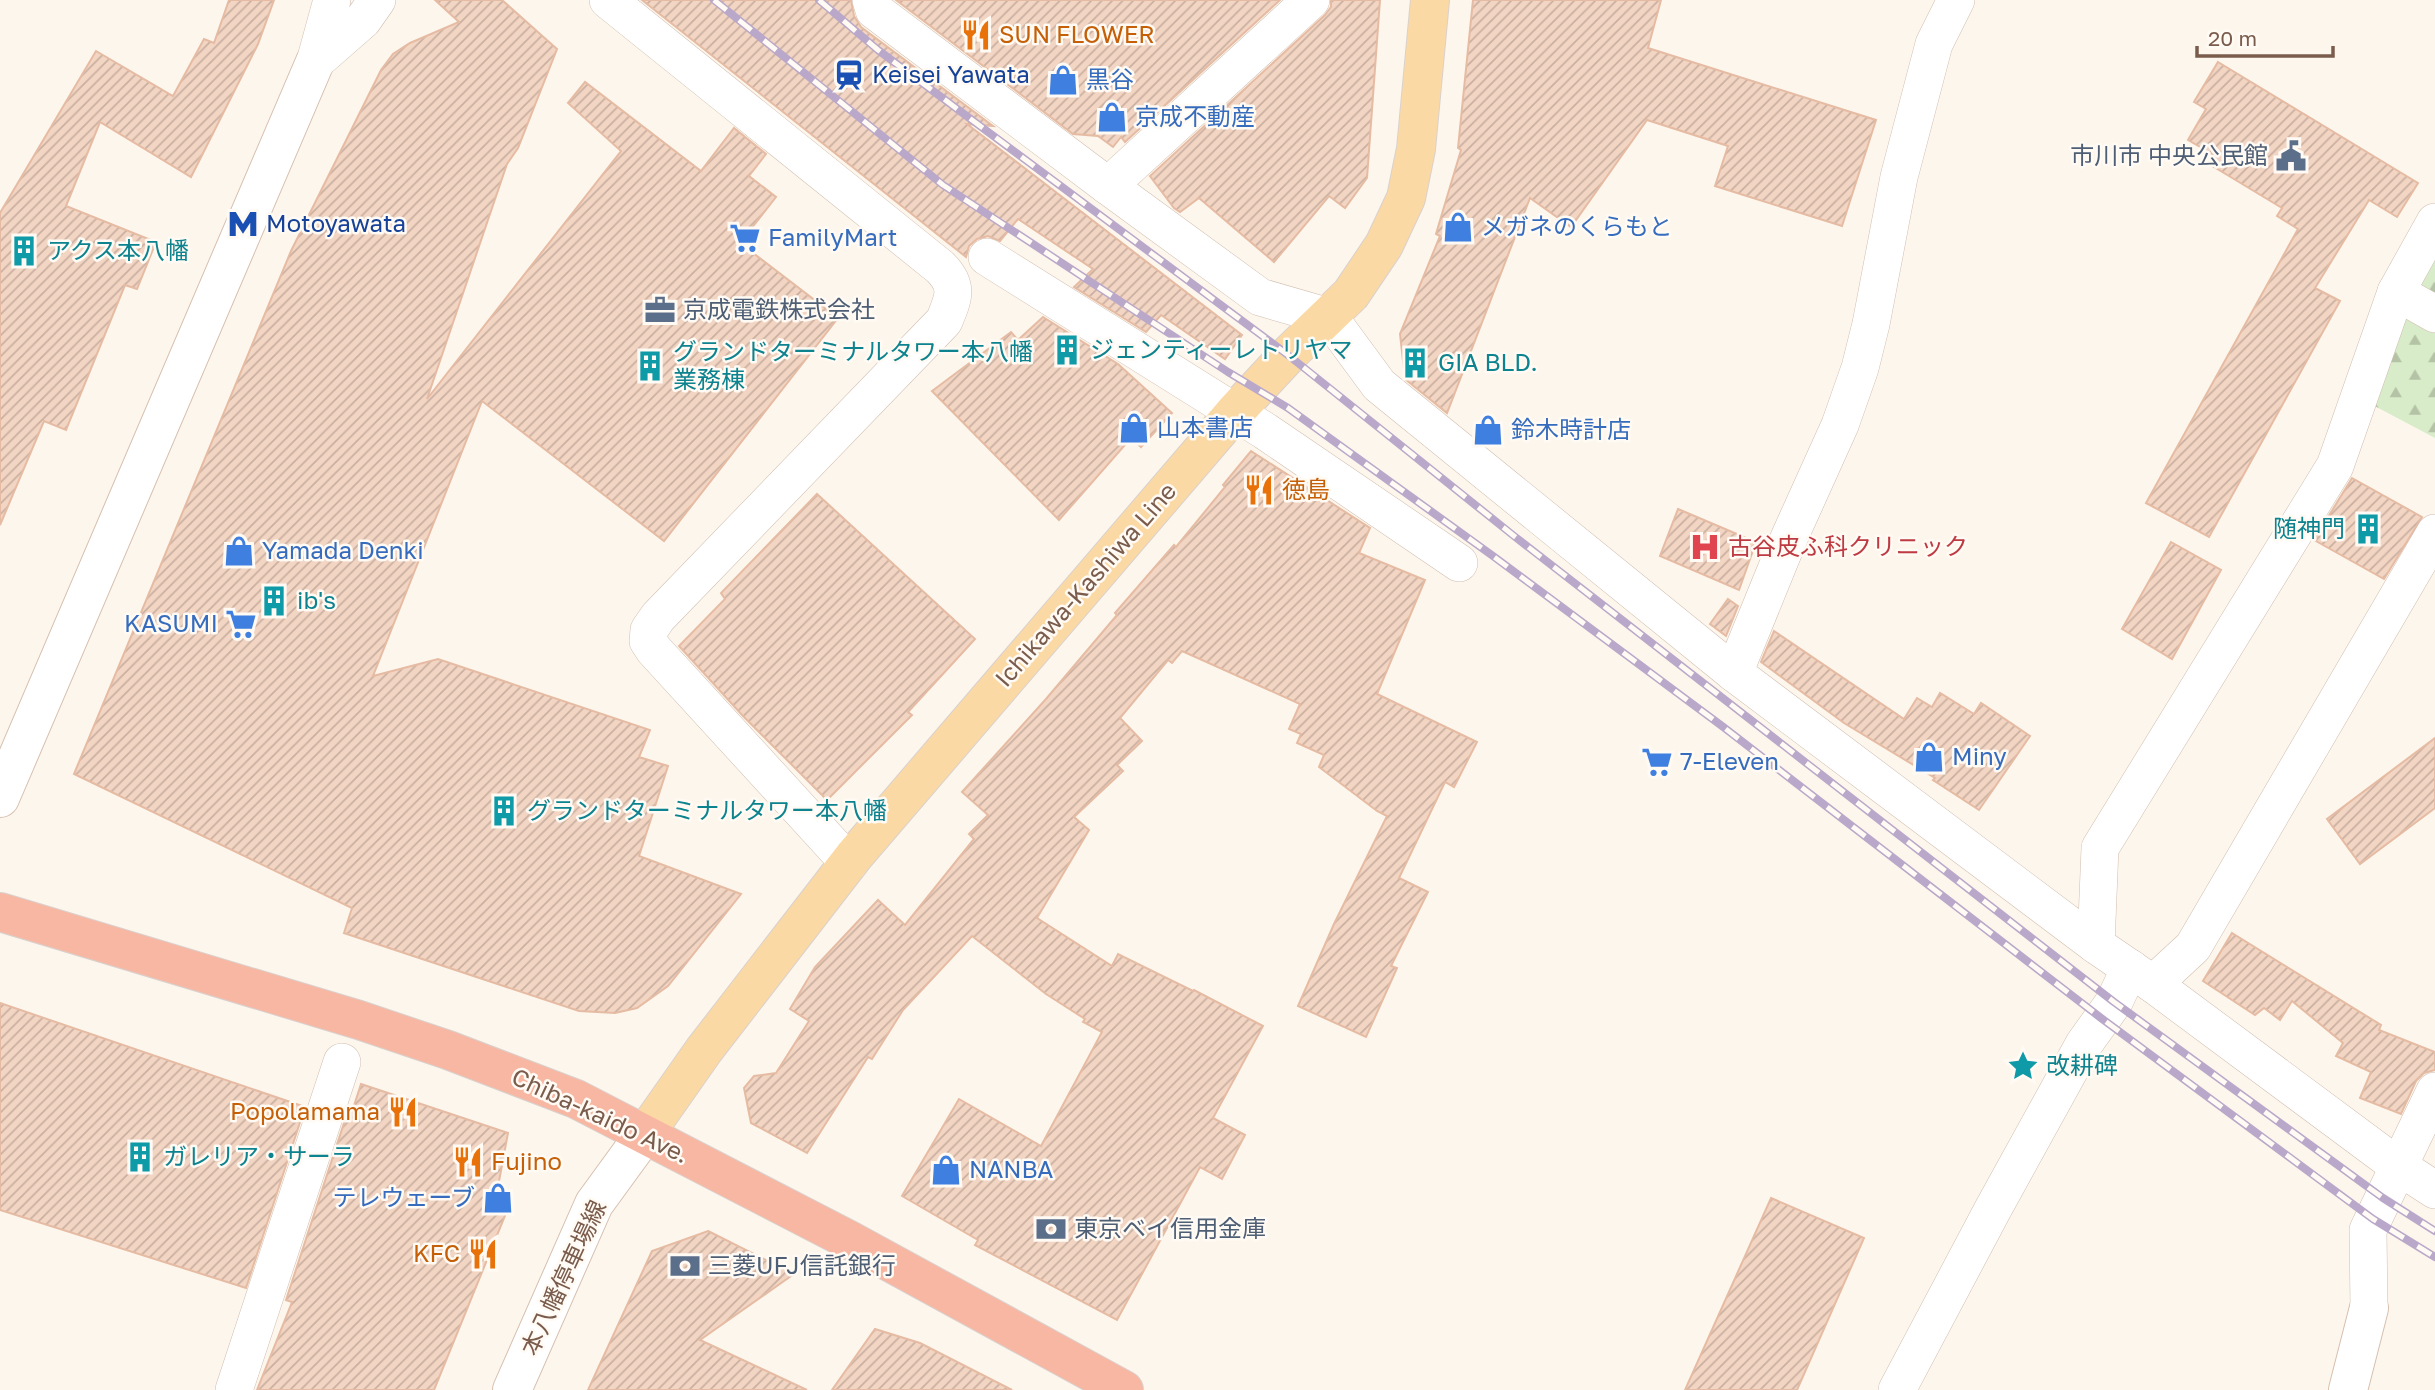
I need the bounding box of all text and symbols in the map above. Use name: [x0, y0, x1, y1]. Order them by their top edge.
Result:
scale bar: [2197, 14, 2334, 58]
restaurant icon: SUN FLOWER: [959, 18, 993, 52]
place label: SUN FLOWER: [999, 19, 1155, 48]
text: 20 m: [2208, 25, 2257, 51]
station icon: Keisei Yawata: [832, 58, 866, 92]
place label: Keisei Yawata: [872, 59, 1030, 88]
shop icon: 黒谷: [1046, 63, 1080, 97]
place label: 黒谷: [1086, 64, 1134, 93]
shop icon: 京成不動産: [1095, 100, 1129, 134]
place label: 京成不動産: [1135, 101, 1255, 130]
public building icon: 市川市 中央公民館: [2274, 139, 2308, 173]
place label: 市川市 中央公民館: [2070, 140, 2268, 169]
metro station icon: Motoyawata: [226, 207, 260, 241]
place label: Motoyawata: [266, 208, 406, 237]
shop icon: メガネのくらもと: [1441, 210, 1475, 244]
place label: メガネのくらもと: [1481, 211, 1673, 240]
supermarket icon: FamilyMart: [728, 221, 762, 255]
place label: FamilyMart: [768, 222, 897, 251]
building icon: アクス本八幡: [7, 234, 41, 268]
place label: アクス本八幡: [47, 235, 189, 264]
office icon: 京成電鉄株式会社: [643, 293, 677, 327]
place label: 京成電鉄株式会社: [683, 294, 875, 323]
building icon: ジェンティーレトリヤマ: [1050, 333, 1084, 367]
place label: ジェンティーレトリヤマ: [1090, 334, 1353, 363]
place label: グランドターミナルタワー本八幡 業務棟: [673, 336, 1033, 393]
building icon: GIA BLD.: [1398, 346, 1432, 380]
place label: GIA BLD.: [1438, 347, 1538, 376]
building icon: グランドターミナルタワー本八幡 業務棟: [633, 349, 667, 383]
shop icon: 山本書店: [1117, 411, 1151, 445]
place label: 山本書店: [1157, 412, 1253, 441]
shop icon: 鈴木時計店: [1471, 413, 1505, 447]
place label: 鈴木時計店: [1511, 414, 1631, 443]
restaurant icon: 徳島: [1242, 473, 1276, 507]
place label: 徳島: [1282, 474, 1330, 503]
street label: Ichikawa-Kashiwa Line: [988, 476, 1181, 692]
building icon: 随神門: [2351, 512, 2385, 546]
place label: 随神門: [2273, 513, 2345, 542]
hospital icon: 古谷皮ふ科クリニック: [1688, 530, 1722, 564]
place label: 古谷皮ふ科クリニック: [1728, 531, 1968, 560]
shop icon: Yamada Denki: [222, 534, 256, 568]
place label: Yamada Denki: [262, 535, 424, 564]
building icon: ib's: [257, 584, 291, 618]
place label: ib's: [297, 585, 336, 614]
supermarket icon: KASUMI: [224, 607, 258, 641]
place label: KASUMI: [124, 608, 218, 637]
shop icon: Miny: [1912, 740, 1946, 774]
place label: Miny: [1952, 741, 2007, 770]
supermarket icon: 7-Eleven: [1640, 745, 1674, 779]
place label: 7-Eleven: [1680, 746, 1779, 775]
building icon: グランドターミナルタワー本八幡: [487, 794, 521, 828]
place label: グランドターミナルタワー本八幡: [527, 795, 887, 824]
place icon: 改耕碑: [2006, 1049, 2040, 1083]
place label: 改耕碑: [2046, 1050, 2118, 1079]
street label: Chiba-kaido Ave.: [508, 1061, 694, 1168]
restaurant icon: Popolamama: [386, 1095, 420, 1129]
place label: Popolamama: [230, 1096, 380, 1125]
building icon: ガレリア・サーラ: [123, 1140, 157, 1174]
place label: ガレリア・サーラ: [163, 1141, 355, 1170]
restaurant icon: Fujino: [451, 1145, 485, 1179]
place label: Fujino: [491, 1146, 562, 1175]
shop icon: NANBA: [929, 1153, 963, 1187]
place label: NANBA: [969, 1154, 1053, 1183]
shop icon: テレウェーブ: [481, 1181, 515, 1215]
place label: テレウェーブ: [332, 1182, 475, 1211]
street label: 本八幡停車場線: [514, 1195, 611, 1360]
bank icon: 東京ベイ信用金庫: [1034, 1212, 1068, 1246]
place label: 東京ベイ信用金庫: [1074, 1213, 1266, 1242]
restaurant icon: KFC: [466, 1237, 500, 1271]
place label: KFC: [413, 1238, 460, 1267]
bank icon: 三菱UFJ信託銀行: [668, 1249, 702, 1283]
place label: 三菱UFJ信託銀行: [708, 1250, 896, 1279]

